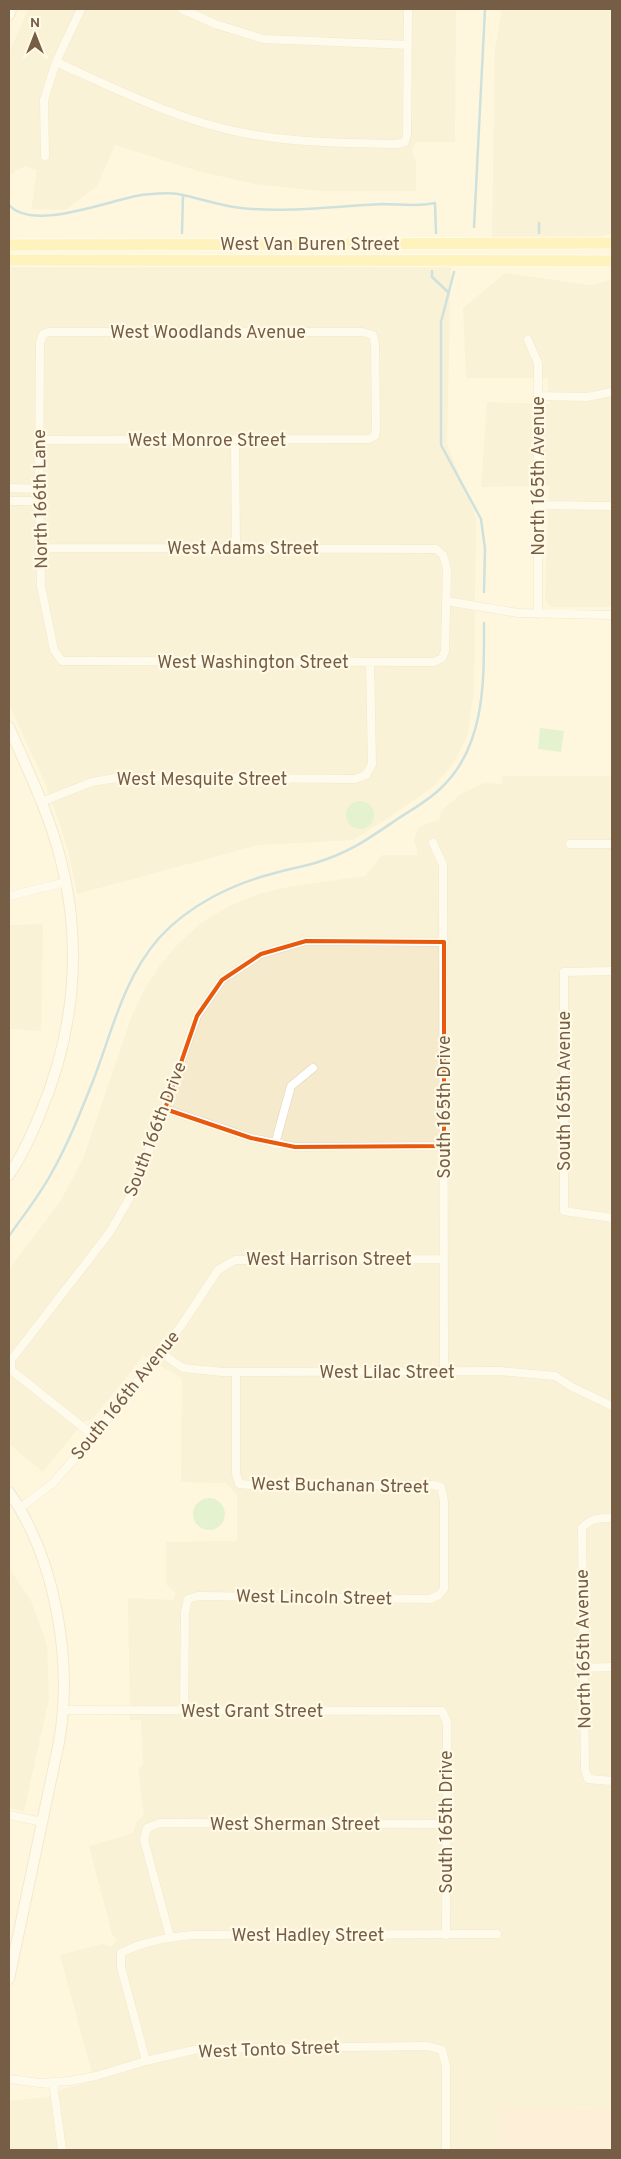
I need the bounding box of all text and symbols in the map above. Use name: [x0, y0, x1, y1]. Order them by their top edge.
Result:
north arrow: [10, 10, 60, 60]
text: N: [30, 15, 40, 32]
street label: West Van Buren Street: [220, 234, 400, 257]
street label: West Woodlands Avenue: [110, 322, 306, 345]
street label: North 165th Avenue: [528, 396, 551, 556]
street label: North 166th Lane: [29, 429, 54, 569]
street label: West Monroe Street: [128, 430, 286, 453]
street label: West Adams Street: [167, 538, 319, 561]
street label: West Washington Street: [157, 652, 349, 675]
street label: West Mesquite Street: [117, 769, 287, 792]
street label: South 165th Avenue: [554, 1011, 577, 1171]
street label: South 165th Drive: [434, 1035, 457, 1179]
street label: South 166th Drive: [120, 1059, 193, 1200]
street label: West Harrison Street: [246, 1249, 412, 1272]
street label: South 166th Avenue: [67, 1327, 185, 1465]
street label: West Lilac Street: [319, 1362, 455, 1385]
street label: West Buchanan Street: [251, 1473, 429, 1500]
street label: North 165th Avenue: [572, 1569, 597, 1729]
street label: West Lincoln Street: [236, 1586, 392, 1611]
street label: West Grant Street: [181, 1701, 323, 1724]
street label: South 165th Drive: [436, 1750, 459, 1894]
street label: West Sherman Street: [210, 1814, 380, 1837]
street label: West Hadley Street: [232, 1925, 384, 1948]
street label: West Tonto Street: [198, 2037, 340, 2064]

